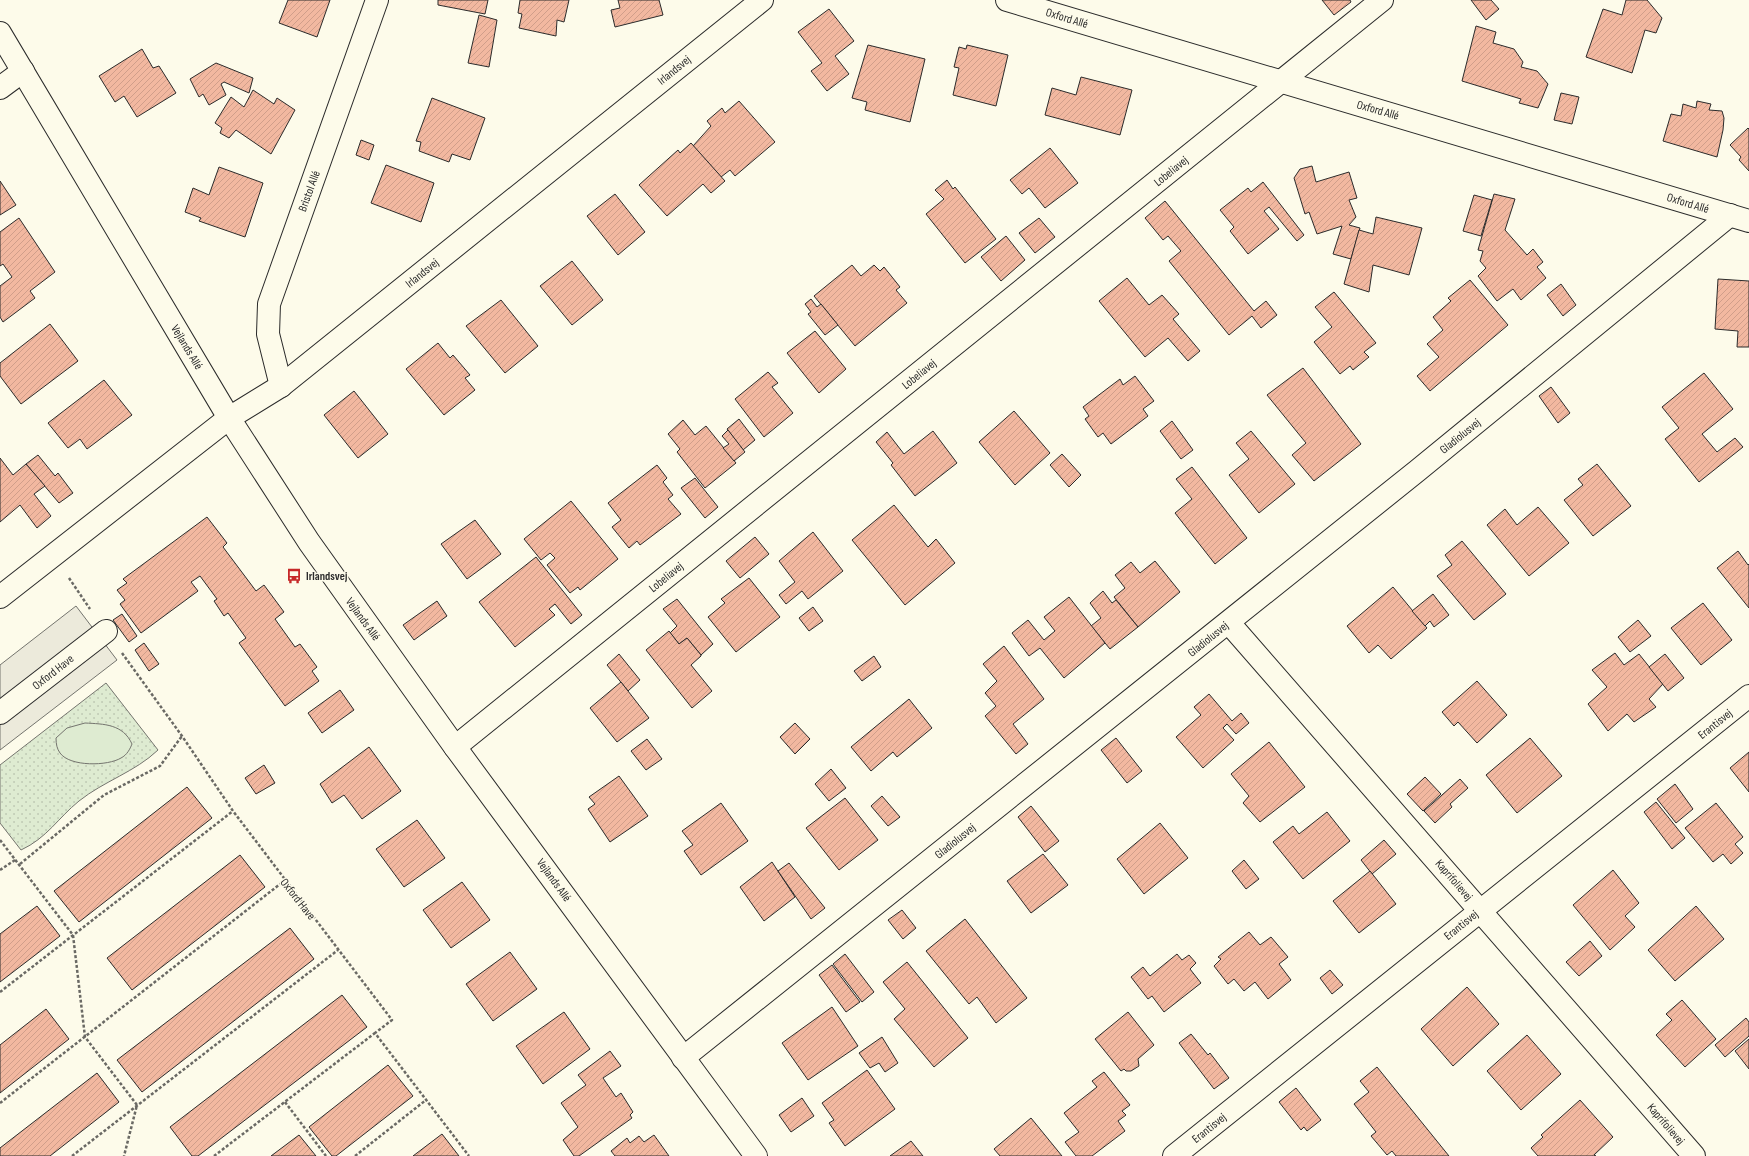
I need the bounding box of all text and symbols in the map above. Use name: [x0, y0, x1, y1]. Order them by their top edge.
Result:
street label: Oxford Allé: [1044, 5, 1090, 32]
street label: Irlandsvej: [655, 52, 694, 88]
street label: Oxford Allé: [1355, 97, 1401, 124]
street label: Lobeliavej: [1151, 153, 1192, 190]
street label: Bristol Allé: [295, 168, 324, 214]
street label: Oxford Allé: [1665, 190, 1711, 217]
street label: Irlandsvej: [403, 255, 442, 291]
street label: Vejlands Allé: [167, 322, 206, 373]
street label: Lobeliavej: [899, 356, 940, 393]
street label: Gladiolusvej: [1437, 415, 1484, 457]
street label: Lobeliavej: [646, 559, 687, 596]
bus stop icon: Irlandsvej: [285, 567, 303, 585]
place label: Irlandsvej: [306, 569, 347, 584]
street label: Vejlands Allé: [342, 595, 383, 644]
street label: Gladiolusvej: [1185, 618, 1232, 660]
street label: Oxford Have: [29, 651, 77, 693]
street label: Erantisvej: [1695, 706, 1735, 743]
street label: Gladiolusvej: [932, 820, 979, 862]
street label: Vejlands Allé: [533, 856, 574, 905]
street label: Kaprifolievej: [1432, 857, 1476, 904]
street label: Oxford Have: [277, 875, 319, 923]
street label: Erantisvej: [1441, 907, 1481, 944]
street label: Kaprifolievej: [1644, 1101, 1688, 1148]
street label: Erantisvej: [1189, 1110, 1229, 1147]

